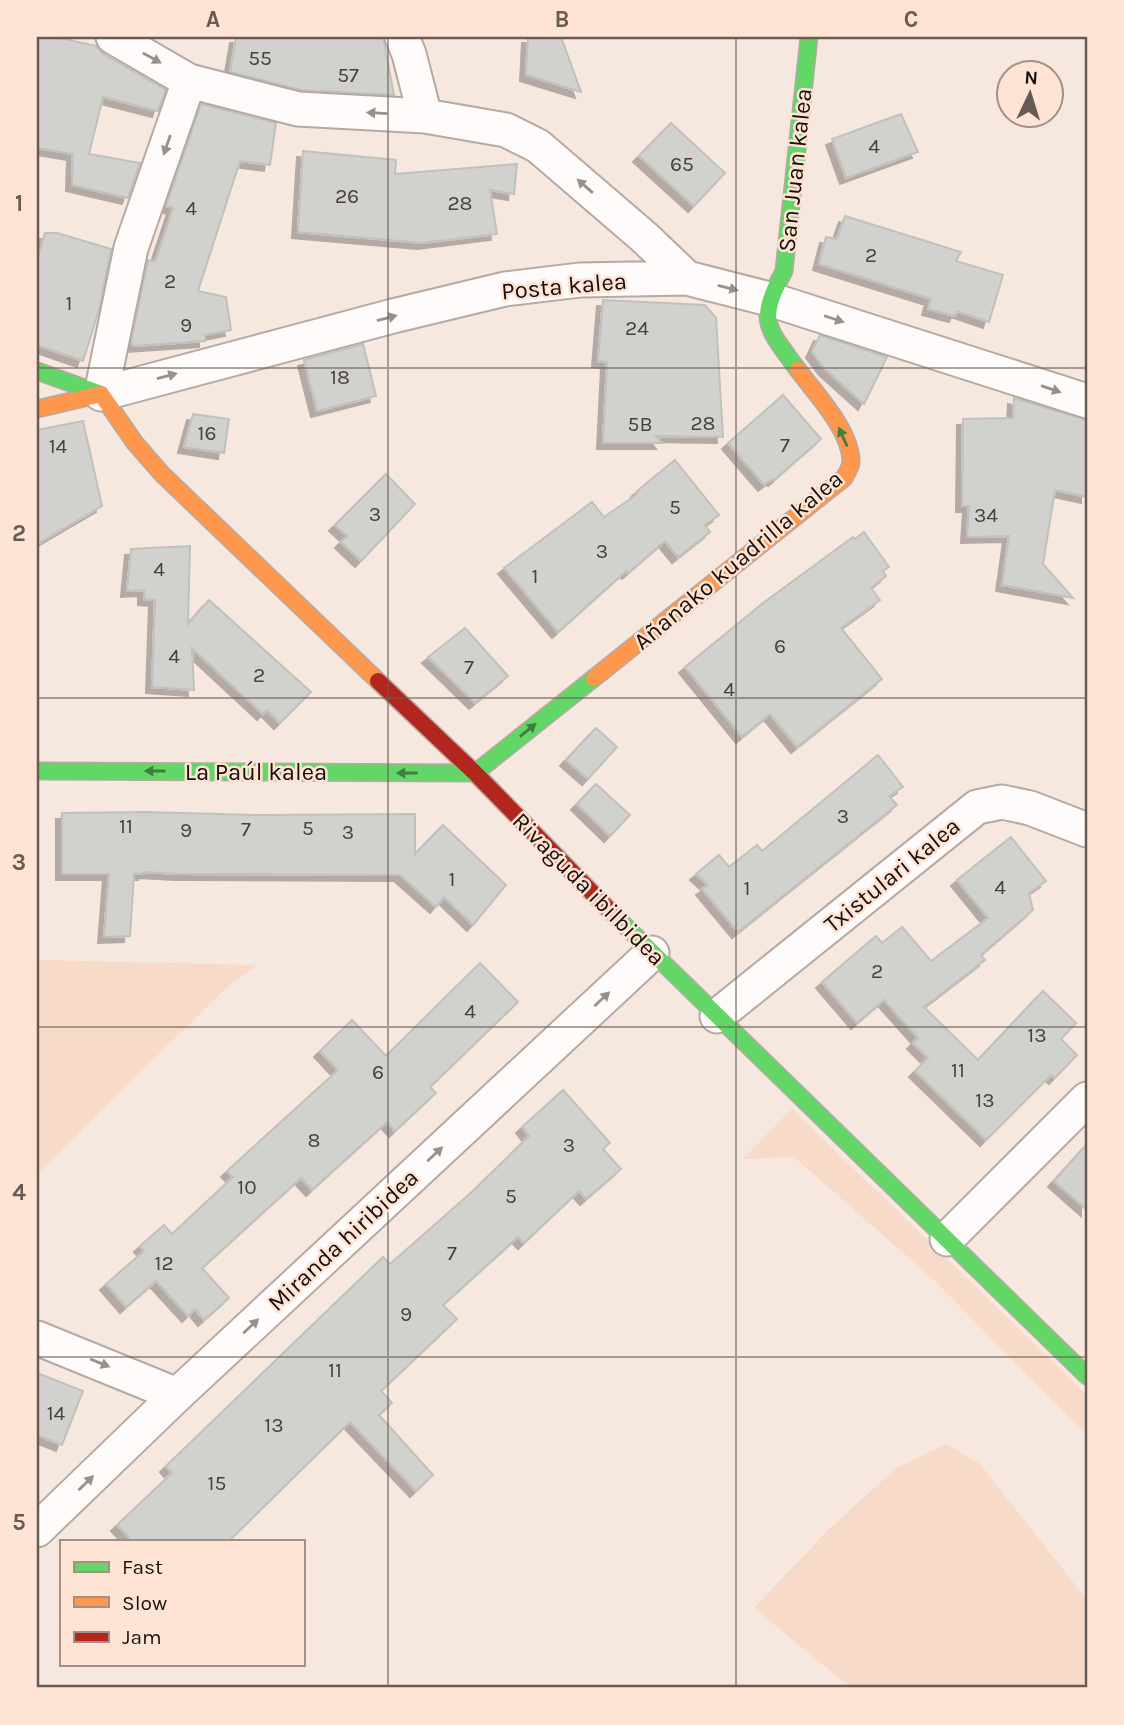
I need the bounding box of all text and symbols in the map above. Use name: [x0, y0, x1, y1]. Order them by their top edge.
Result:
text: A: [206, 6, 220, 33]
text: B: [555, 6, 569, 33]
text: C: [904, 6, 918, 33]
house number: 55: [248, 46, 272, 70]
one-way arrow: [142, 52, 161, 64]
north arrow: [995, 60, 1064, 130]
house number: 57: [337, 63, 359, 87]
text: N: [1024, 67, 1039, 89]
street label: San Juan kalea: [772, 87, 818, 253]
one-way arrow: [366, 108, 388, 119]
house number: 4: [868, 134, 880, 158]
one-way arrow: [161, 135, 172, 156]
house number: 65: [670, 152, 694, 176]
one-way arrow: [576, 179, 593, 194]
house number: 26: [335, 184, 359, 208]
text: 1: [15, 190, 23, 217]
house number: 28: [447, 191, 473, 215]
house number: 4: [185, 196, 197, 220]
house number: 2: [865, 243, 877, 267]
street label: Posta kalea: [500, 267, 628, 305]
house number: 2: [164, 269, 176, 293]
one-way arrow: [717, 283, 739, 294]
house number: 1: [66, 291, 72, 315]
one-way arrow: [376, 312, 398, 323]
house number: 9: [180, 313, 192, 337]
one-way arrow: [824, 315, 845, 325]
house number: 24: [625, 316, 649, 340]
house number: 18: [330, 365, 350, 389]
one-way arrow: [156, 370, 178, 381]
one-way arrow: [1041, 384, 1062, 395]
house number: 28: [690, 411, 716, 435]
house number: 5B: [628, 412, 652, 436]
house number: 16: [198, 421, 216, 445]
one-way arrow: [837, 427, 849, 447]
house number: 7: [780, 433, 790, 457]
house number: 14: [49, 434, 68, 458]
street label: Añanako kuadrilla kalea: [628, 464, 848, 656]
house number: 5: [669, 495, 681, 519]
house number: 3: [369, 502, 381, 526]
house number: 34: [974, 503, 998, 527]
text: 2: [12, 520, 26, 547]
house number: 3: [596, 539, 608, 563]
house number: 4: [153, 557, 165, 581]
house number: 1: [532, 564, 538, 588]
house number: 6: [774, 634, 786, 658]
house number: 4: [168, 644, 180, 668]
house number: 7: [464, 655, 474, 679]
house number: 2: [253, 663, 265, 687]
house number: 4: [723, 677, 735, 701]
one-way arrow: [519, 723, 537, 738]
street label: La Paúl kalea: [185, 758, 327, 786]
one-way arrow: [144, 765, 166, 777]
one-way arrow: [396, 767, 418, 779]
house number: 3: [837, 804, 849, 828]
street label: Rivaguda ibilbidea: [507, 807, 671, 971]
street label: Txistulari kalea: [818, 812, 966, 938]
house number: 11: [119, 814, 133, 838]
house number: 5: [302, 816, 314, 840]
house number: 7: [241, 817, 251, 841]
house number: 9: [180, 818, 192, 842]
house number: 3: [342, 820, 354, 844]
text: 3: [12, 849, 26, 876]
house number: 1: [449, 867, 455, 891]
house number: 4: [994, 875, 1006, 899]
house number: 1: [744, 876, 750, 900]
house number: 2: [871, 959, 883, 983]
one-way arrow: [593, 992, 610, 1008]
house number: 4: [464, 999, 476, 1023]
house number: 13: [1027, 1023, 1047, 1047]
house number: 11: [951, 1058, 965, 1082]
house number: 6: [372, 1060, 384, 1084]
house number: 13: [975, 1088, 995, 1112]
house number: 8: [308, 1128, 320, 1152]
house number: 3: [563, 1133, 575, 1157]
one-way arrow: [426, 1147, 443, 1163]
street label: Miranda hiribidea: [262, 1163, 424, 1317]
house number: 10: [237, 1175, 257, 1199]
text: 4: [12, 1179, 26, 1206]
house number: 5: [505, 1184, 517, 1208]
house number: 7: [447, 1241, 457, 1265]
house number: 12: [154, 1251, 174, 1275]
house number: 9: [400, 1302, 412, 1326]
one-way arrow: [242, 1318, 260, 1334]
one-way arrow: [90, 1358, 111, 1369]
house number: 11: [328, 1358, 342, 1382]
house number: 14: [47, 1401, 66, 1425]
house number: 13: [264, 1413, 284, 1437]
house number: 15: [208, 1471, 226, 1495]
one-way arrow: [77, 1475, 94, 1491]
text: 5: [12, 1509, 26, 1536]
legend: [60, 1540, 304, 1666]
text: Fast: [122, 1555, 163, 1579]
text: Slow: [122, 1591, 167, 1615]
text: Jam: [122, 1625, 162, 1649]

